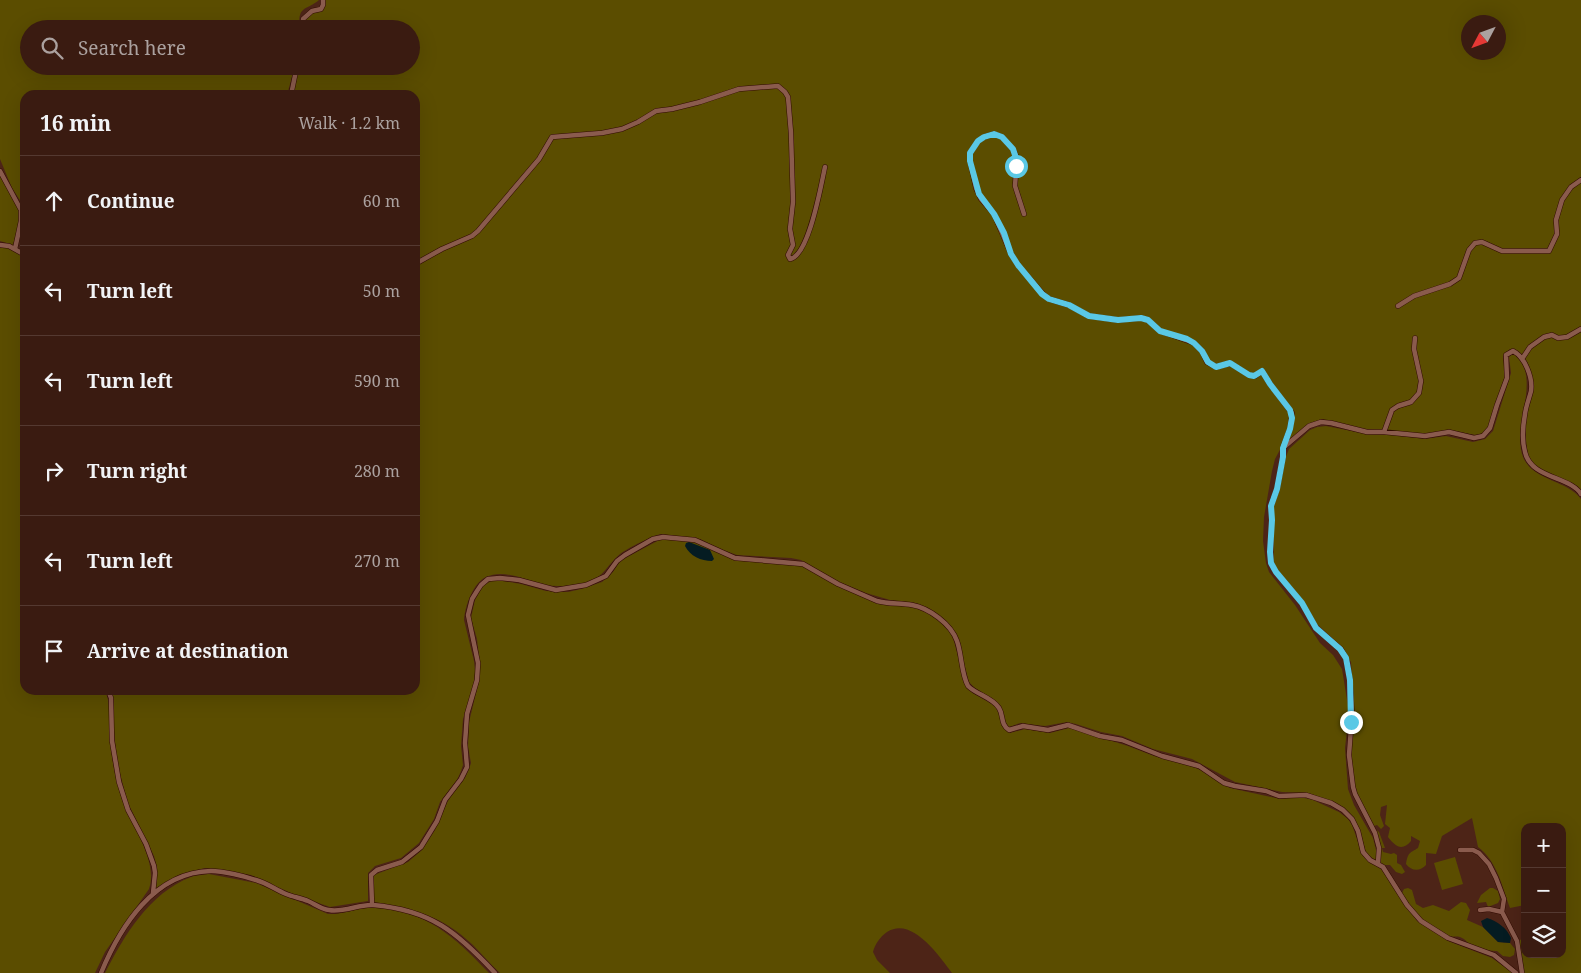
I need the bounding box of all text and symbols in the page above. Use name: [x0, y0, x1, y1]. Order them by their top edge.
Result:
north arrow: [1461, 15, 1506, 60]
search box: [20, 20, 420, 75]
icon: search: [38, 34, 66, 62]
text: Search here: [78, 35, 186, 61]
text: 16 min: [40, 109, 111, 137]
text: Walk · 1.2 km: [298, 112, 400, 134]
route start: [1005, 155, 1028, 178]
icon: ahead: [40, 187, 68, 215]
text: Continue: [87, 188, 175, 214]
text: 60 m: [363, 190, 400, 212]
icon: left: [40, 277, 68, 305]
text: Turn left: [87, 278, 173, 304]
text: 50 m: [363, 280, 400, 302]
icon: left: [40, 367, 68, 395]
text: Turn left: [87, 368, 173, 394]
text: 590 m: [354, 370, 400, 392]
icon: right: [40, 457, 68, 485]
text: Turn right: [87, 458, 187, 484]
text: 280 m: [354, 460, 400, 482]
icon: left: [40, 547, 68, 575]
text: Turn left: [87, 548, 173, 574]
text: 270 m: [354, 550, 400, 572]
icon: arrive: [40, 637, 68, 665]
text: Arrive at destination: [87, 638, 289, 664]
route end: [1340, 711, 1363, 734]
map controls: [1521, 823, 1566, 958]
button: +: [1521, 823, 1566, 868]
button: −: [1521, 868, 1566, 913]
button: layers: [1521, 913, 1566, 958]

